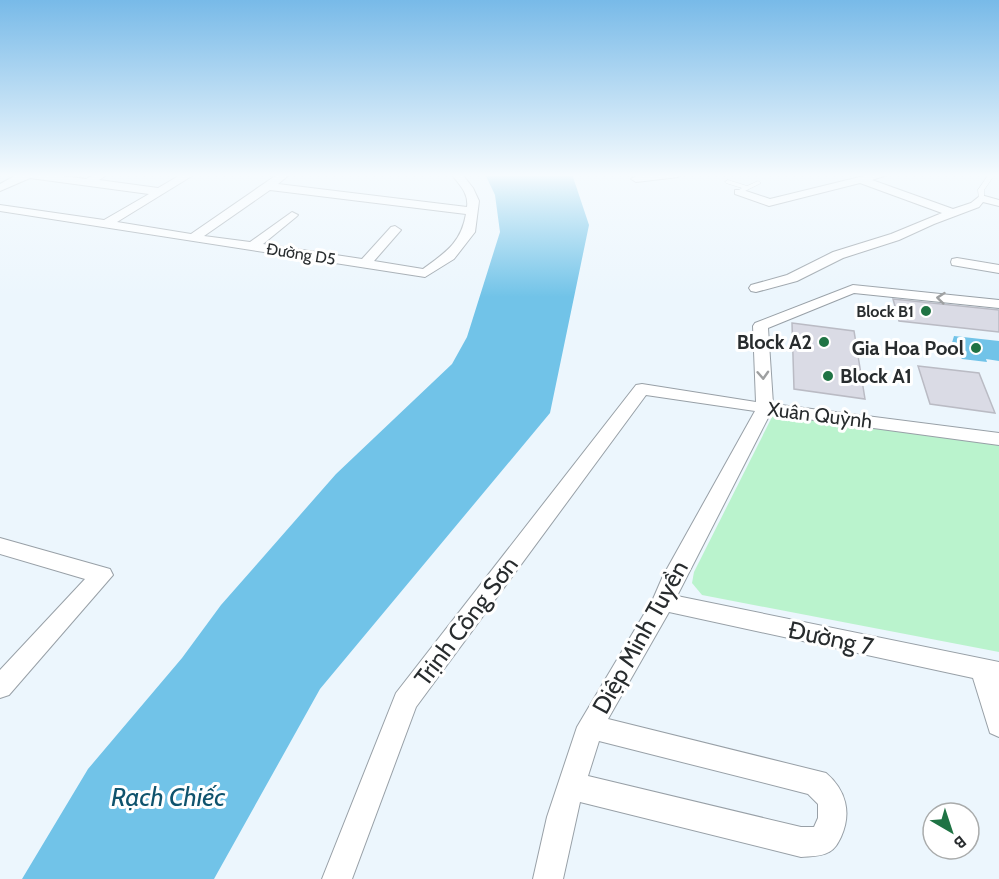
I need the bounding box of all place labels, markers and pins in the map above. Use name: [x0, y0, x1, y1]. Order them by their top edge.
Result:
place label: Block B1: [856, 302, 914, 321]
marker: Block B1: [919, 304, 933, 318]
place label: Block A2: [737, 330, 812, 354]
marker: Block A2: [817, 335, 831, 349]
place label: Gia Hoa Pool: [852, 336, 964, 360]
marker: Gia Hoa Pool: [969, 341, 983, 355]
place label: Block A1: [840, 364, 912, 388]
marker: Block A1: [821, 369, 835, 383]

